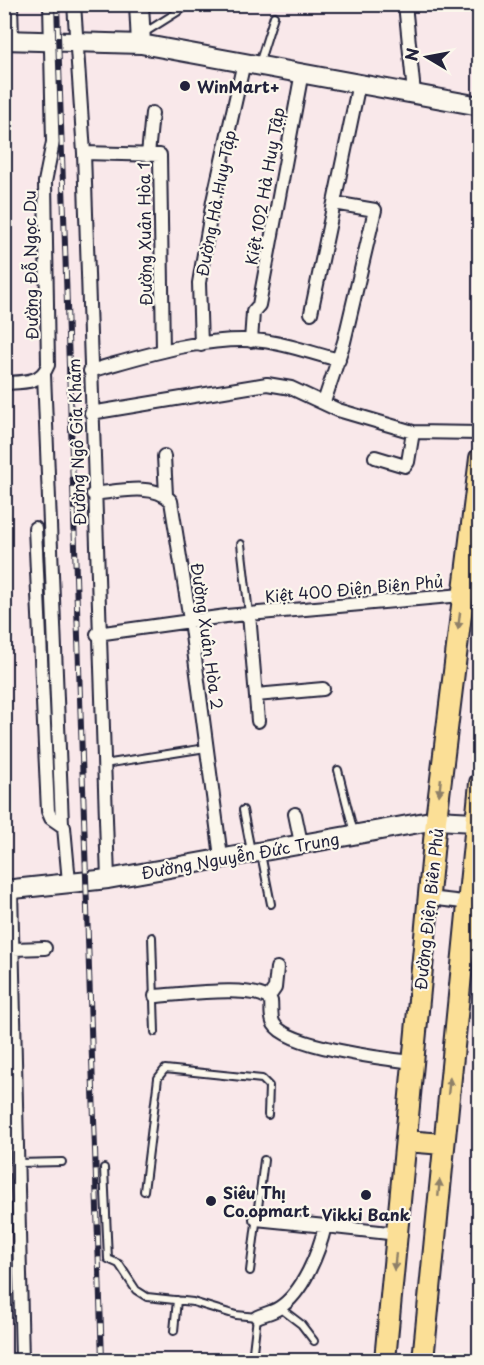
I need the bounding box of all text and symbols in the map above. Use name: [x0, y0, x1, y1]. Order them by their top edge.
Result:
north arrow: [397, 27, 457, 87]
text: N: [398, 46, 424, 63]
place label: WinMart+: [197, 74, 280, 98]
marker: WinMart+: [178, 79, 192, 93]
street label: Kiệt 102 Hà Huy Tập: [238, 105, 290, 267]
street label: Đường Hà Huy Tập: [189, 128, 241, 278]
street label: Đường Xuân Hòa 1: [131, 162, 157, 306]
street label: Đường Đỗ Ngọc Du: [17, 190, 43, 340]
street label: Đường Ngô Gia Khảm: [61, 358, 91, 526]
street label: Đường Xuân Hòa 2: [186, 561, 230, 711]
street label: Kiệt 400 Điện Biên Phủ: [264, 568, 444, 608]
one-way arrow: [455, 611, 464, 630]
one-way arrow: [435, 777, 445, 796]
street label: Đường Nguyễn Đức Trung: [139, 826, 341, 884]
street label: Đường Điện Biên Phủ: [408, 827, 448, 991]
one-way arrow: [444, 1077, 454, 1096]
one-way arrow: [434, 1178, 444, 1197]
place label: Siêu Thị Co.opmart: [223, 1180, 310, 1222]
marker: Vikki Bank: [359, 1188, 373, 1202]
marker: Siêu Thị Co.opmart: [204, 1194, 218, 1208]
place label: Vikki Bank: [322, 1202, 411, 1226]
one-way arrow: [390, 1253, 400, 1272]

